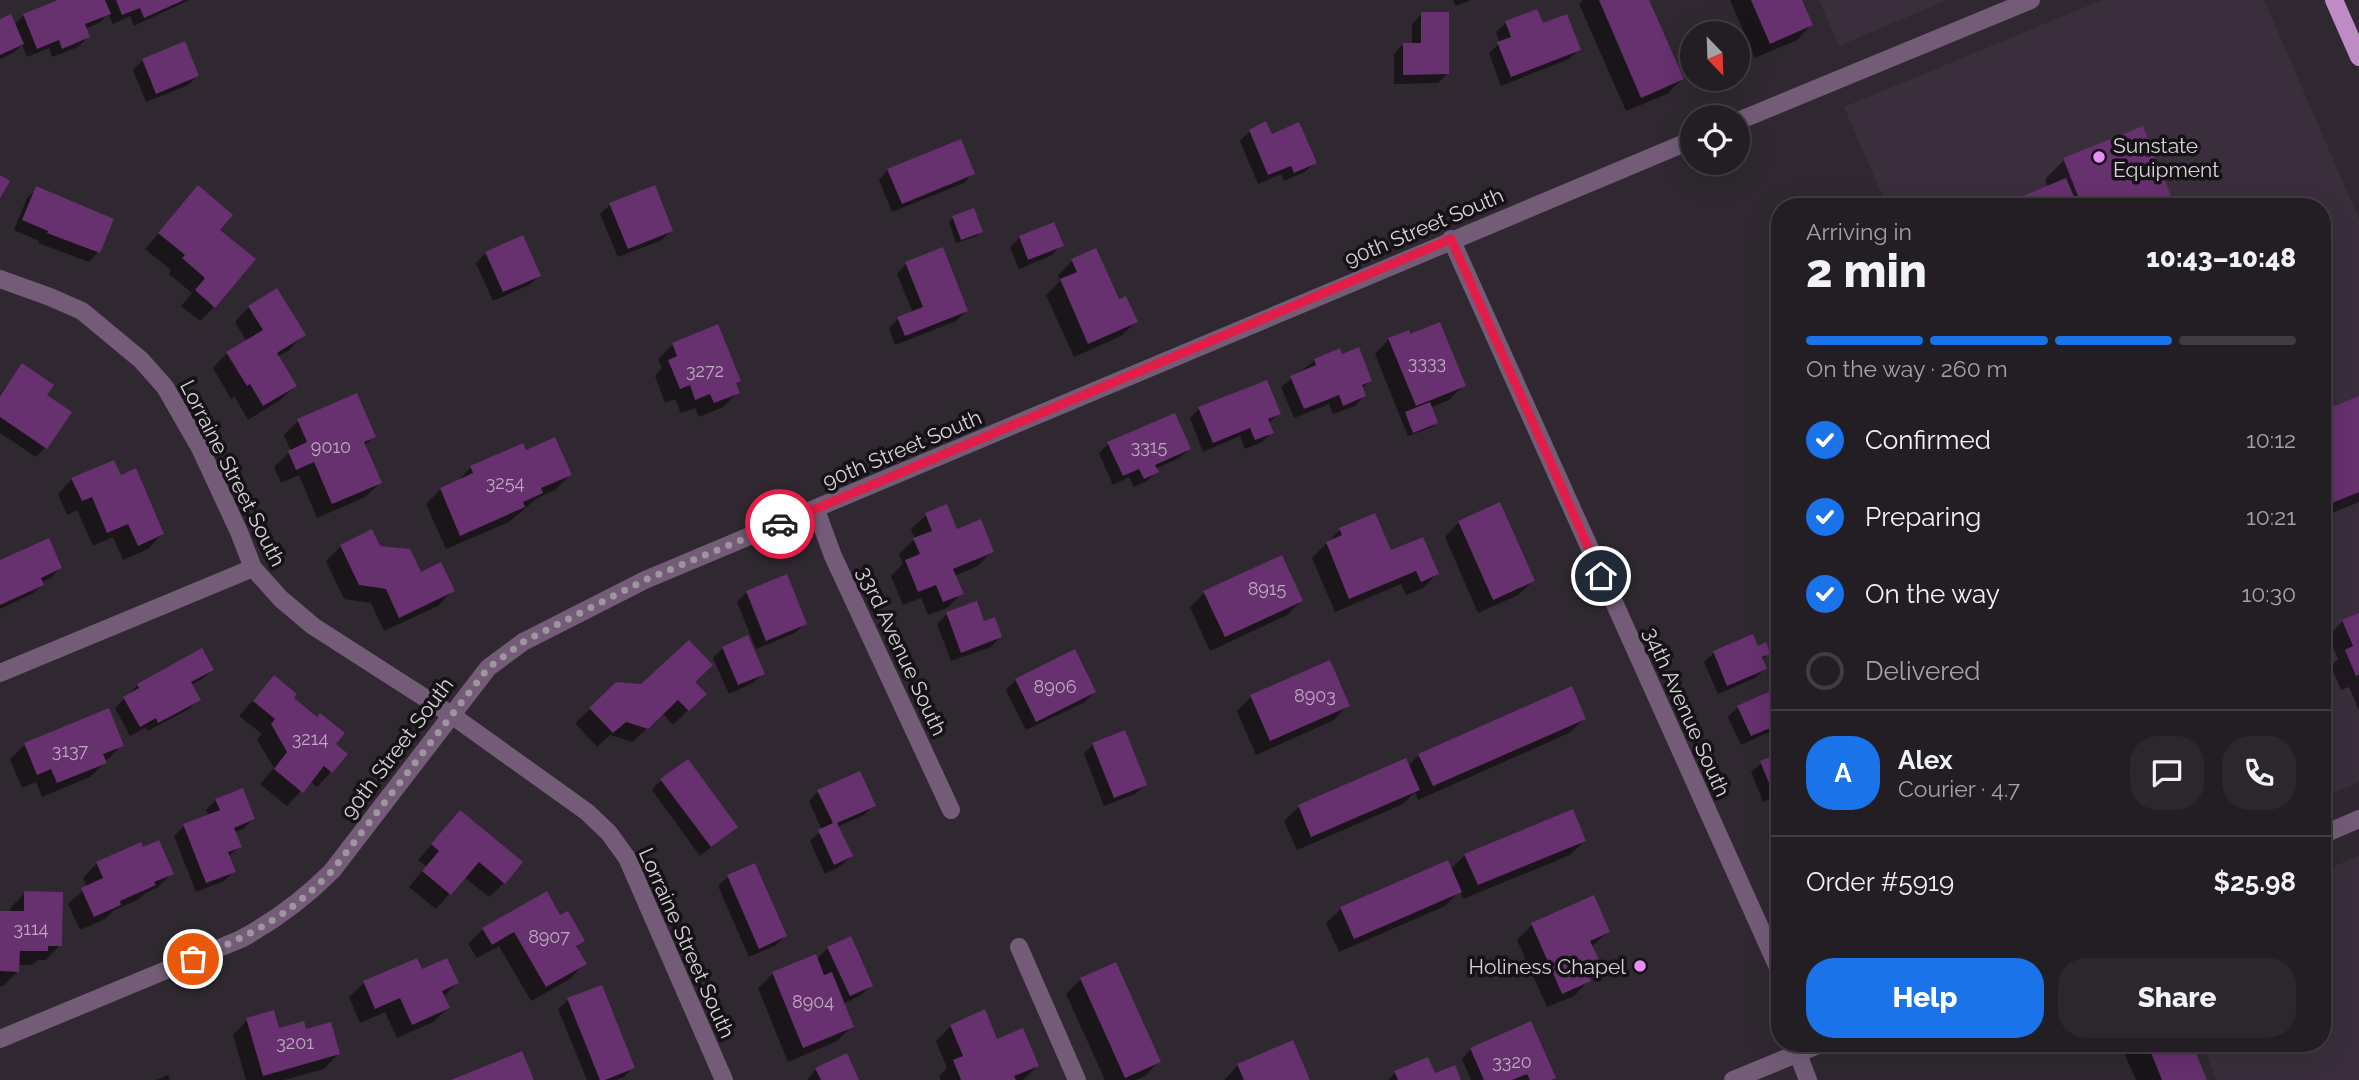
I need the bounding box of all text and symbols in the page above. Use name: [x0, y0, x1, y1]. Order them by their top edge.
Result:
north arrow: [1680, 21, 1750, 91]
map controls: [1680, 21, 1750, 175]
button: locate: [1680, 105, 1750, 175]
place label: Sunstate Equipment: [2113, 133, 2219, 182]
marker: Sunstate Equipment: [2091, 149, 2107, 165]
street label: 90th Street South: [1341, 182, 1507, 272]
text: Arriving in: [1806, 218, 1912, 245]
text: 10:43–10:48: [2146, 243, 2296, 273]
text: 2 min: [1806, 244, 1927, 298]
house number: 3333: [1408, 352, 1446, 373]
text: On the way · 260 m: [1806, 355, 2008, 382]
house number: 3272: [686, 360, 724, 381]
street label: Lorraine Street South: [175, 376, 291, 570]
street label: 90th Street South: [819, 404, 985, 494]
icon: check: [1806, 421, 1844, 459]
text: Confirmed: [1865, 425, 1991, 455]
text: 10:12: [2246, 426, 2296, 453]
house number: 9010: [311, 436, 351, 457]
house number: 3315: [1131, 436, 1168, 457]
house number: 3254: [486, 472, 524, 493]
courier: [745, 489, 815, 559]
icon: check: [1806, 498, 1844, 536]
text: Preparing: [1865, 502, 1981, 532]
text: 10:21: [2246, 503, 2296, 530]
icon: car: [761, 505, 799, 543]
pin: [1571, 546, 1631, 606]
icon: home: [1582, 557, 1620, 595]
street label: 33rd Avenue South: [852, 563, 952, 739]
icon: check: [1806, 575, 1844, 613]
house number: 8915: [1248, 578, 1287, 599]
text: On the way: [1865, 579, 2000, 609]
text: 10:30: [2241, 580, 2296, 607]
street label: 34th Avenue South: [1638, 623, 1736, 801]
text: Delivered: [1865, 656, 1980, 686]
street label: 90th Street South: [336, 672, 458, 824]
house number: 8906: [1033, 676, 1077, 697]
house number: 8903: [1294, 685, 1336, 706]
house number: 3214: [292, 728, 328, 749]
button: chat: [2130, 736, 2204, 810]
button: phone: [2222, 736, 2296, 810]
house number: 3137: [52, 740, 89, 761]
text: Alex: [1898, 745, 1953, 775]
text: A: [1834, 758, 1852, 788]
text: Courier · 4.7: [1898, 775, 2020, 802]
street label: Lorraine Street South: [634, 844, 740, 1042]
text: Order #5919: [1806, 867, 1954, 897]
text: $25.98: [2214, 867, 2296, 897]
house number: 3114: [14, 918, 49, 939]
house number: 8907: [528, 926, 570, 947]
pin: [163, 929, 223, 989]
icon: bag: [174, 940, 212, 978]
place label: Holiness Chapel: [1469, 954, 1626, 979]
marker: Holiness Chapel: [1632, 958, 1648, 974]
button: Help: [1806, 958, 2044, 1038]
button: Share: [2058, 958, 2296, 1038]
house number: 8904: [792, 991, 834, 1012]
house number: 3201: [276, 1032, 314, 1053]
house number: 3320: [1492, 1051, 1532, 1072]

